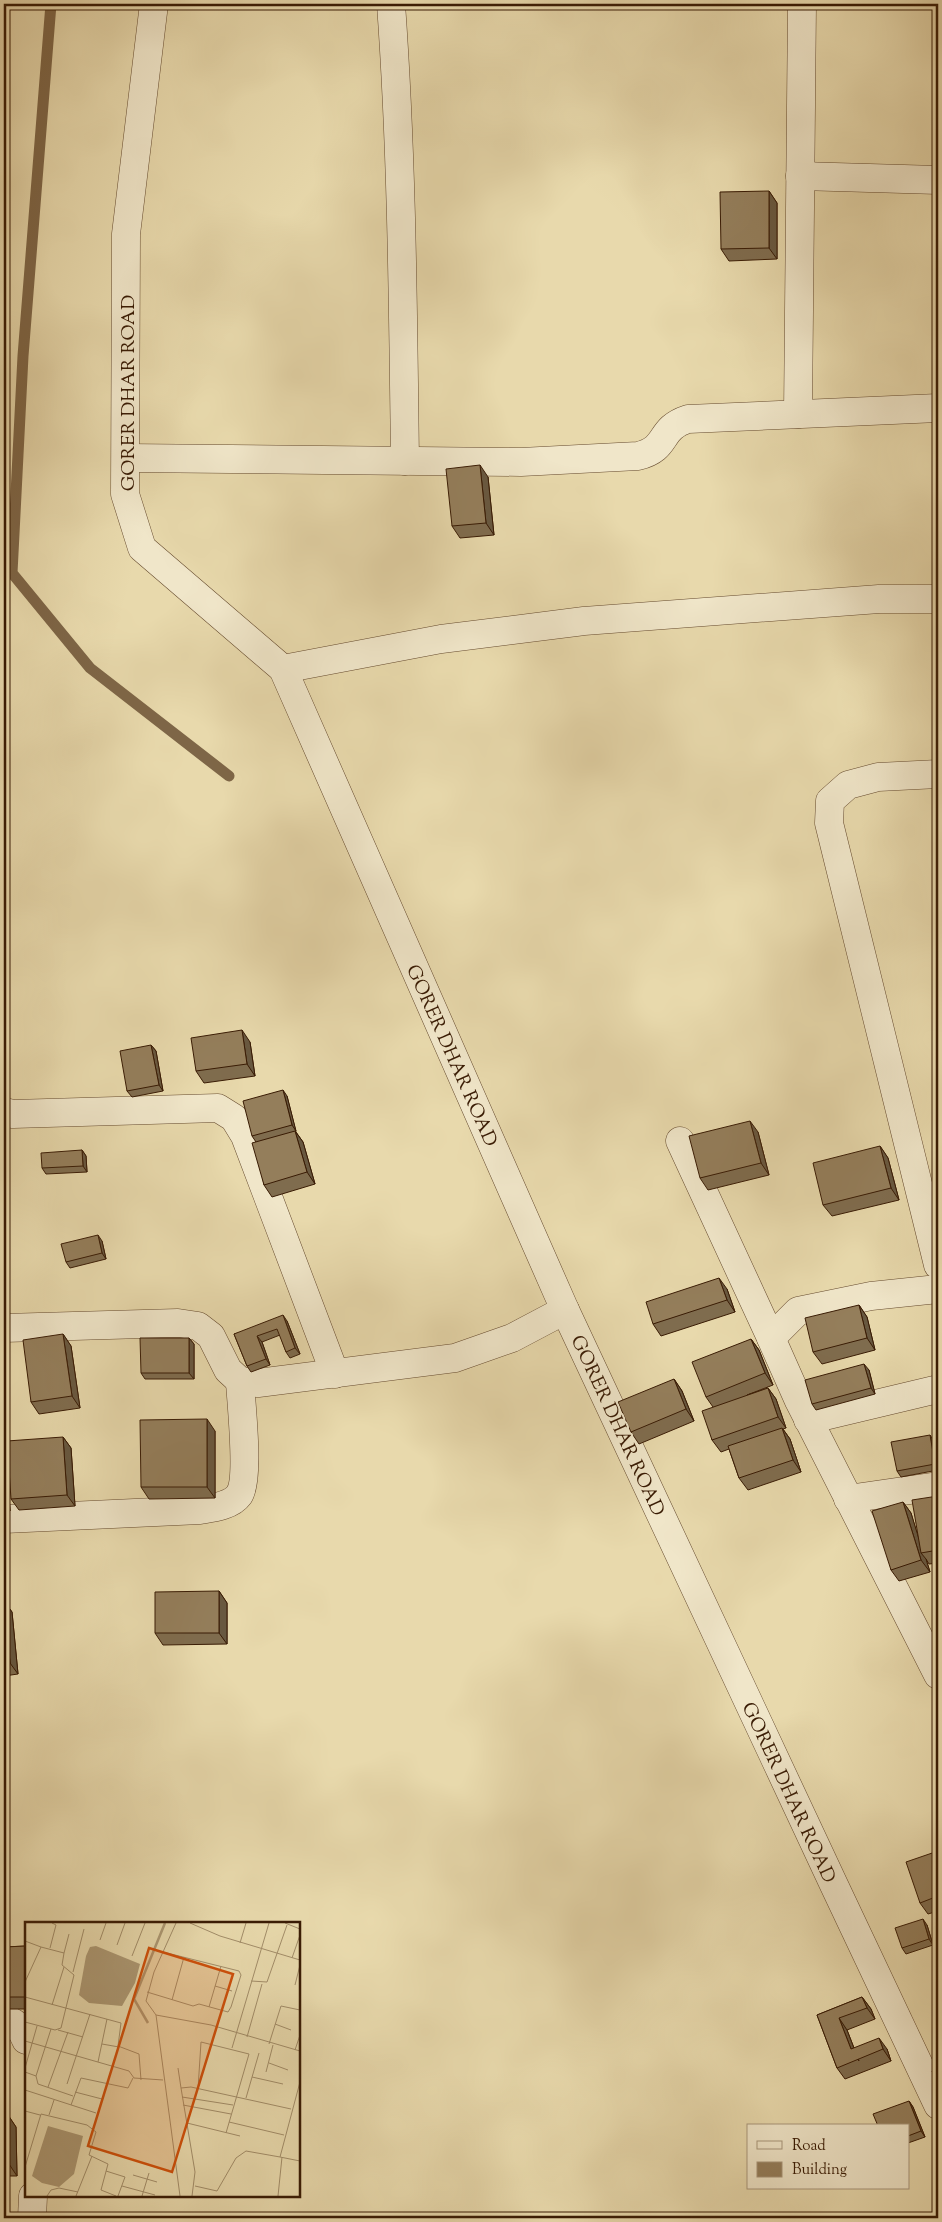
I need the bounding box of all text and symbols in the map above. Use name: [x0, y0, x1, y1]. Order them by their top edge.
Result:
street label: GORER DHAR ROAD: [116, 295, 143, 491]
street label: GORER DHAR ROAD: [398, 961, 503, 1151]
street label: GORER DHAR ROAD: [563, 1331, 671, 1521]
street label: GORER DHAR ROAD: [734, 1698, 842, 1888]
inset map: [25, 1922, 300, 2197]
legend: [747, 2124, 910, 2190]
text: Road: [792, 2136, 826, 2157]
text: Building: [792, 2160, 847, 2181]

